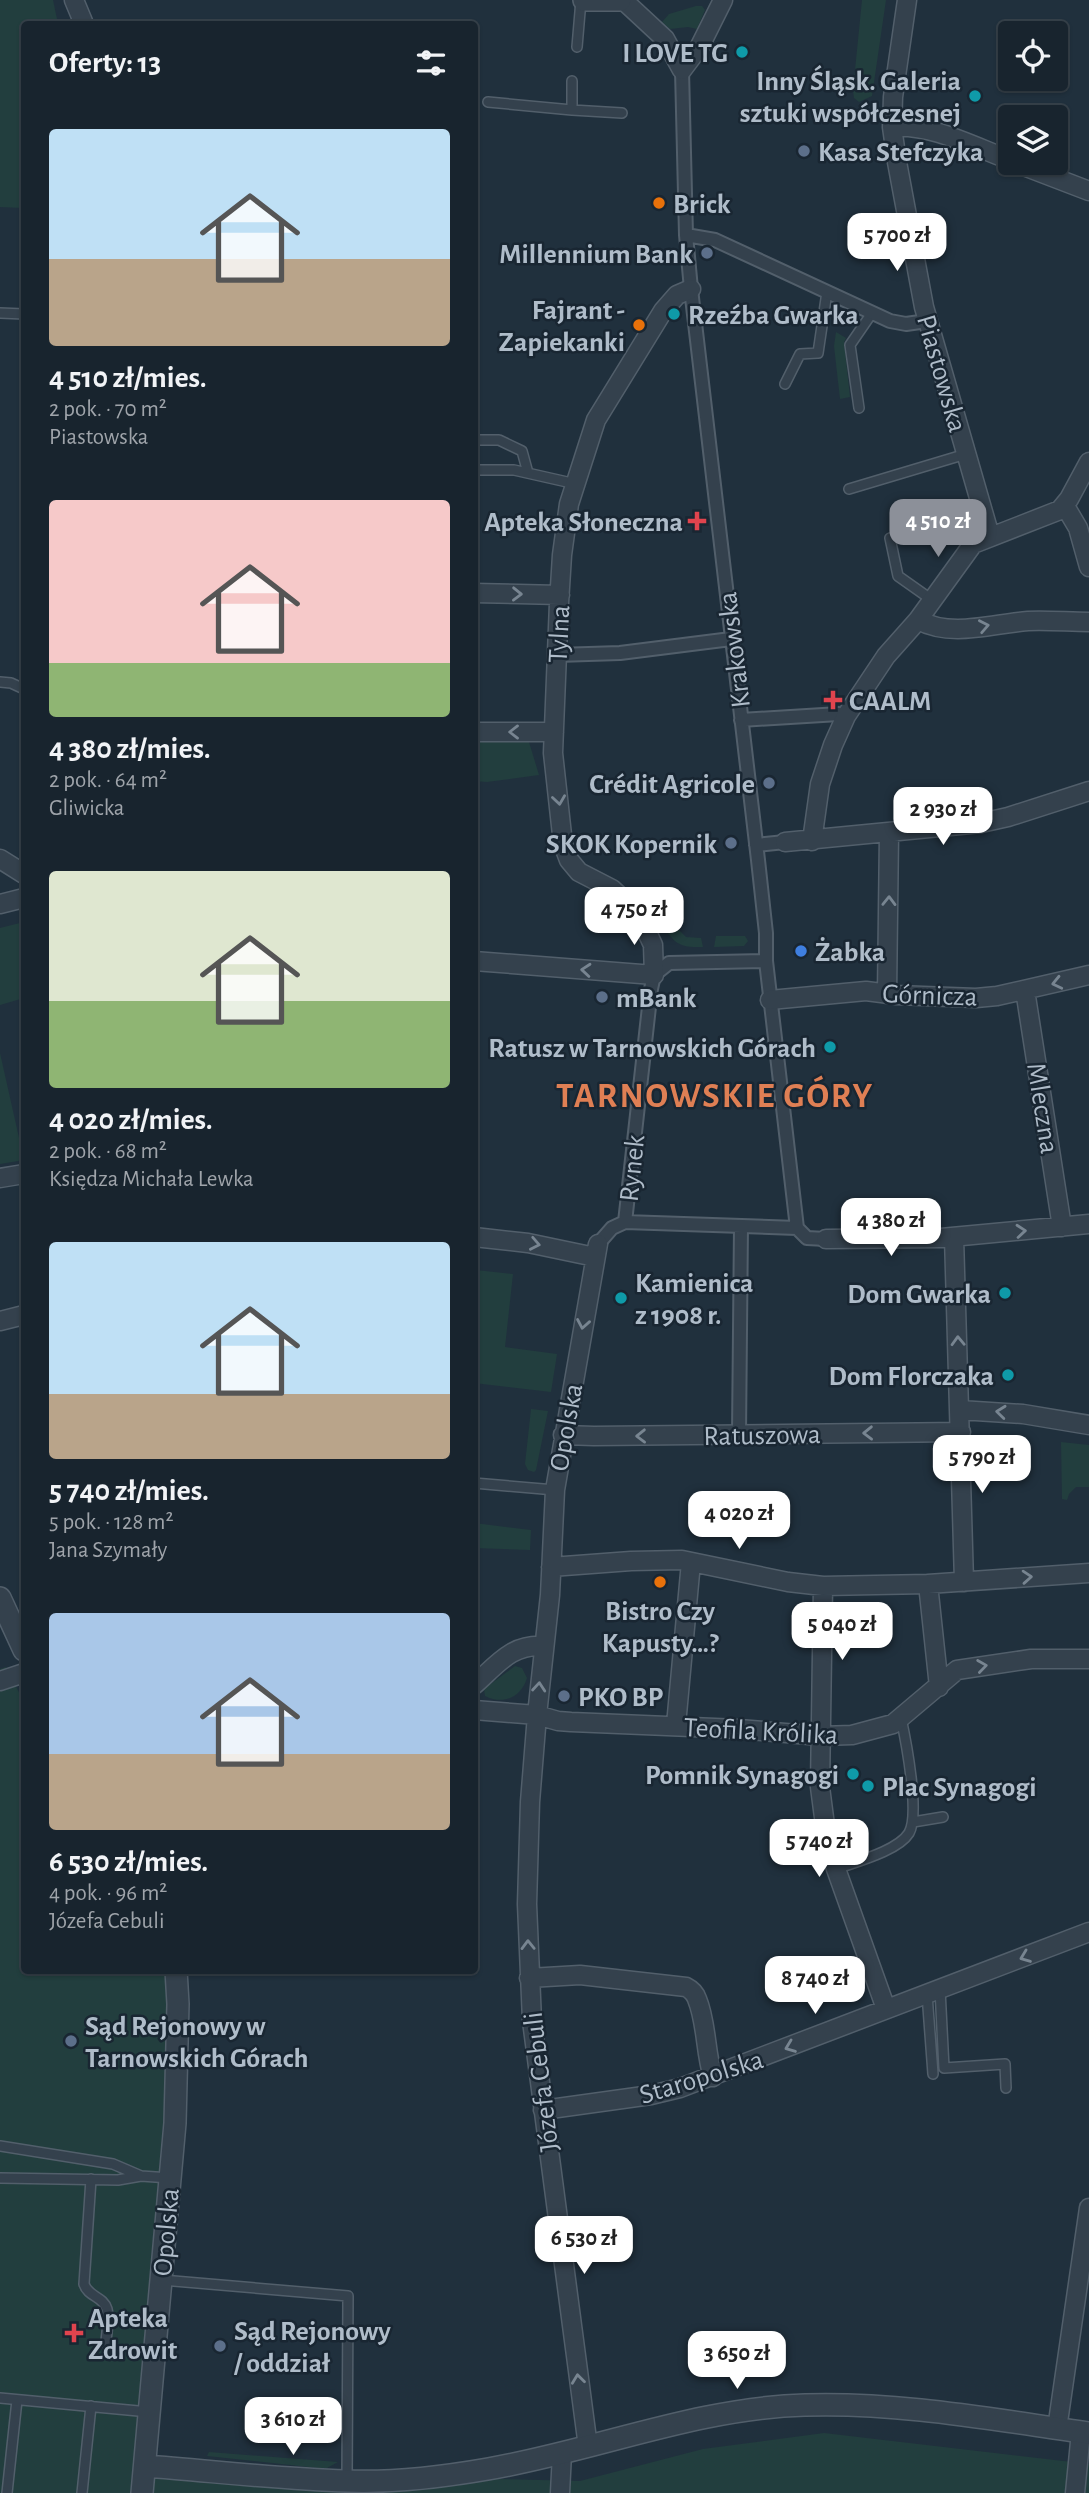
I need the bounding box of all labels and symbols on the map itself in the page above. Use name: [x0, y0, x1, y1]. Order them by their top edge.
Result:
place label: I LOVE TG: [622, 40, 728, 68]
marker: I LOVE TG: [734, 44, 750, 60]
place label: Inny Śląsk. Galeria sztuki współczesnej: [740, 65, 961, 128]
marker: Inny Śląsk. Galeria sztuki współczesnej: [967, 88, 983, 104]
place label: Kasa Stefczyka: [818, 139, 983, 167]
marker: Kasa Stefczyka: [796, 143, 812, 159]
place label: Brick: [673, 191, 731, 219]
marker: Brick: [651, 195, 667, 211]
pin: 5 700 zł: [825, 214, 969, 273]
place label: Millennium Bank: [499, 241, 693, 269]
marker: Millennium Bank: [699, 245, 715, 261]
place label: Fajrant - Zapiekanki: [499, 297, 625, 357]
place label: Rzeźba Gwarka: [688, 302, 859, 330]
marker: Rzeźba Gwarka: [666, 306, 682, 322]
street label: Piastowska: [911, 312, 971, 436]
marker: Fajrant - Zapiekanki: [631, 317, 647, 333]
pin: 4 510 zł: [866, 500, 1010, 559]
place label: Apteka Słoneczna: [484, 509, 683, 537]
marker: Apteka Słoneczna: [689, 513, 705, 529]
one-way arrow: [512, 586, 523, 602]
street label: Krakowska: [714, 590, 756, 709]
street label: Tylna: [544, 604, 576, 664]
one-way arrow: [978, 620, 990, 635]
place label: CAALM: [849, 688, 931, 716]
marker: CAALM: [823, 690, 843, 710]
one-way arrow: [508, 724, 519, 740]
place label: Crédit Agricole: [589, 771, 755, 799]
marker: Crédit Agricole: [761, 775, 777, 791]
pin: 2 930 zł: [871, 788, 1015, 847]
one-way arrow: [551, 794, 566, 806]
place label: SKOK Kopernik: [546, 831, 717, 859]
marker: SKOK Kopernik: [723, 835, 739, 851]
pin: 4 750 zł: [562, 888, 706, 947]
one-way arrow: [882, 895, 897, 906]
place label: Żabka: [815, 937, 885, 967]
marker: Żabka: [793, 943, 809, 959]
one-way arrow: [580, 963, 591, 978]
one-way arrow: [1051, 975, 1063, 989]
street label: Górnicza: [882, 980, 978, 1012]
place label: mBank: [616, 985, 697, 1013]
marker: mBank: [594, 989, 610, 1005]
place label: Ratusz w Tarnowskich Górach: [488, 1035, 816, 1063]
marker: Ratusz w Tarnowskich Górach: [822, 1039, 838, 1055]
street label: Mleczna: [1021, 1061, 1063, 1156]
district label: TARNOWSKIE GÓRY: [556, 1075, 874, 1114]
street label: Rynek: [616, 1133, 650, 1203]
pin: 4 380 zł: [819, 1198, 963, 1258]
one-way arrow: [1016, 1223, 1027, 1238]
one-way arrow: [529, 1236, 541, 1251]
place label: Kamienica z 1908 r.: [635, 1270, 754, 1330]
place label: Dom Gwarka: [847, 1281, 991, 1309]
marker: Dom Gwarka: [997, 1285, 1013, 1301]
marker: Kamienica z 1908 r.: [613, 1290, 629, 1306]
one-way arrow: [576, 1318, 591, 1330]
one-way arrow: [950, 1336, 966, 1346]
place label: Dom Florczaka: [828, 1363, 994, 1391]
marker: Dom Florczaka: [1000, 1367, 1016, 1383]
street label: Opolska: [546, 1381, 588, 1473]
one-way arrow: [995, 1404, 1006, 1419]
street label: Ratuszowa: [703, 1421, 821, 1451]
one-way arrow: [863, 1425, 873, 1441]
one-way arrow: [635, 1428, 646, 1444]
pin: 5 790 zł: [910, 1436, 1054, 1495]
pin: 4 020 zł: [667, 1492, 811, 1551]
one-way arrow: [1021, 1570, 1032, 1585]
marker: Bistro Czy Kapusty…?: [652, 1574, 668, 1590]
place label: Bistro Czy Kapusty…?: [602, 1598, 720, 1658]
pin: 5 040 zł: [770, 1602, 914, 1662]
one-way arrow: [976, 1659, 988, 1674]
one-way arrow: [531, 1681, 546, 1692]
place label: PKO BP: [578, 1684, 663, 1712]
marker: PKO BP: [556, 1688, 572, 1704]
street label: Teofila Królika: [683, 1714, 839, 1750]
place label: Pomnik Synagogi: [645, 1762, 839, 1790]
marker: Pomnik Synagogi: [845, 1766, 861, 1782]
place label: Plac Synagogi: [882, 1774, 1037, 1802]
marker: Plac Synagogi: [860, 1778, 876, 1794]
pin: 5 740 zł: [747, 1820, 891, 1879]
one-way arrow: [520, 1939, 536, 1950]
one-way arrow: [1020, 1948, 1032, 1962]
pin: 8 740 zł: [743, 1956, 887, 2016]
street label: Józefa Cebuli: [520, 2010, 564, 2153]
place label: Sąd Rejonowy w Tarnowskich Górach: [85, 2013, 308, 2073]
marker: Sąd Rejonowy w Tarnowskich Górach: [63, 2033, 79, 2049]
one-way arrow: [785, 2038, 797, 2052]
street label: Staropolska: [636, 2046, 767, 2110]
street label: Opolska: [149, 2187, 185, 2277]
pin: 6 530 zł: [512, 2216, 656, 2276]
place label: Apteka Zdrowit: [88, 2305, 178, 2365]
place label: Sąd Rejonowy / oddział: [233, 2318, 391, 2378]
marker: Apteka Zdrowit: [66, 2325, 82, 2341]
pin: 3 650 zł: [665, 2332, 809, 2391]
marker: Sąd Rejonowy / oddział: [212, 2338, 228, 2354]
one-way arrow: [571, 2373, 586, 2385]
pin: 3 610 zł: [221, 2398, 365, 2457]

